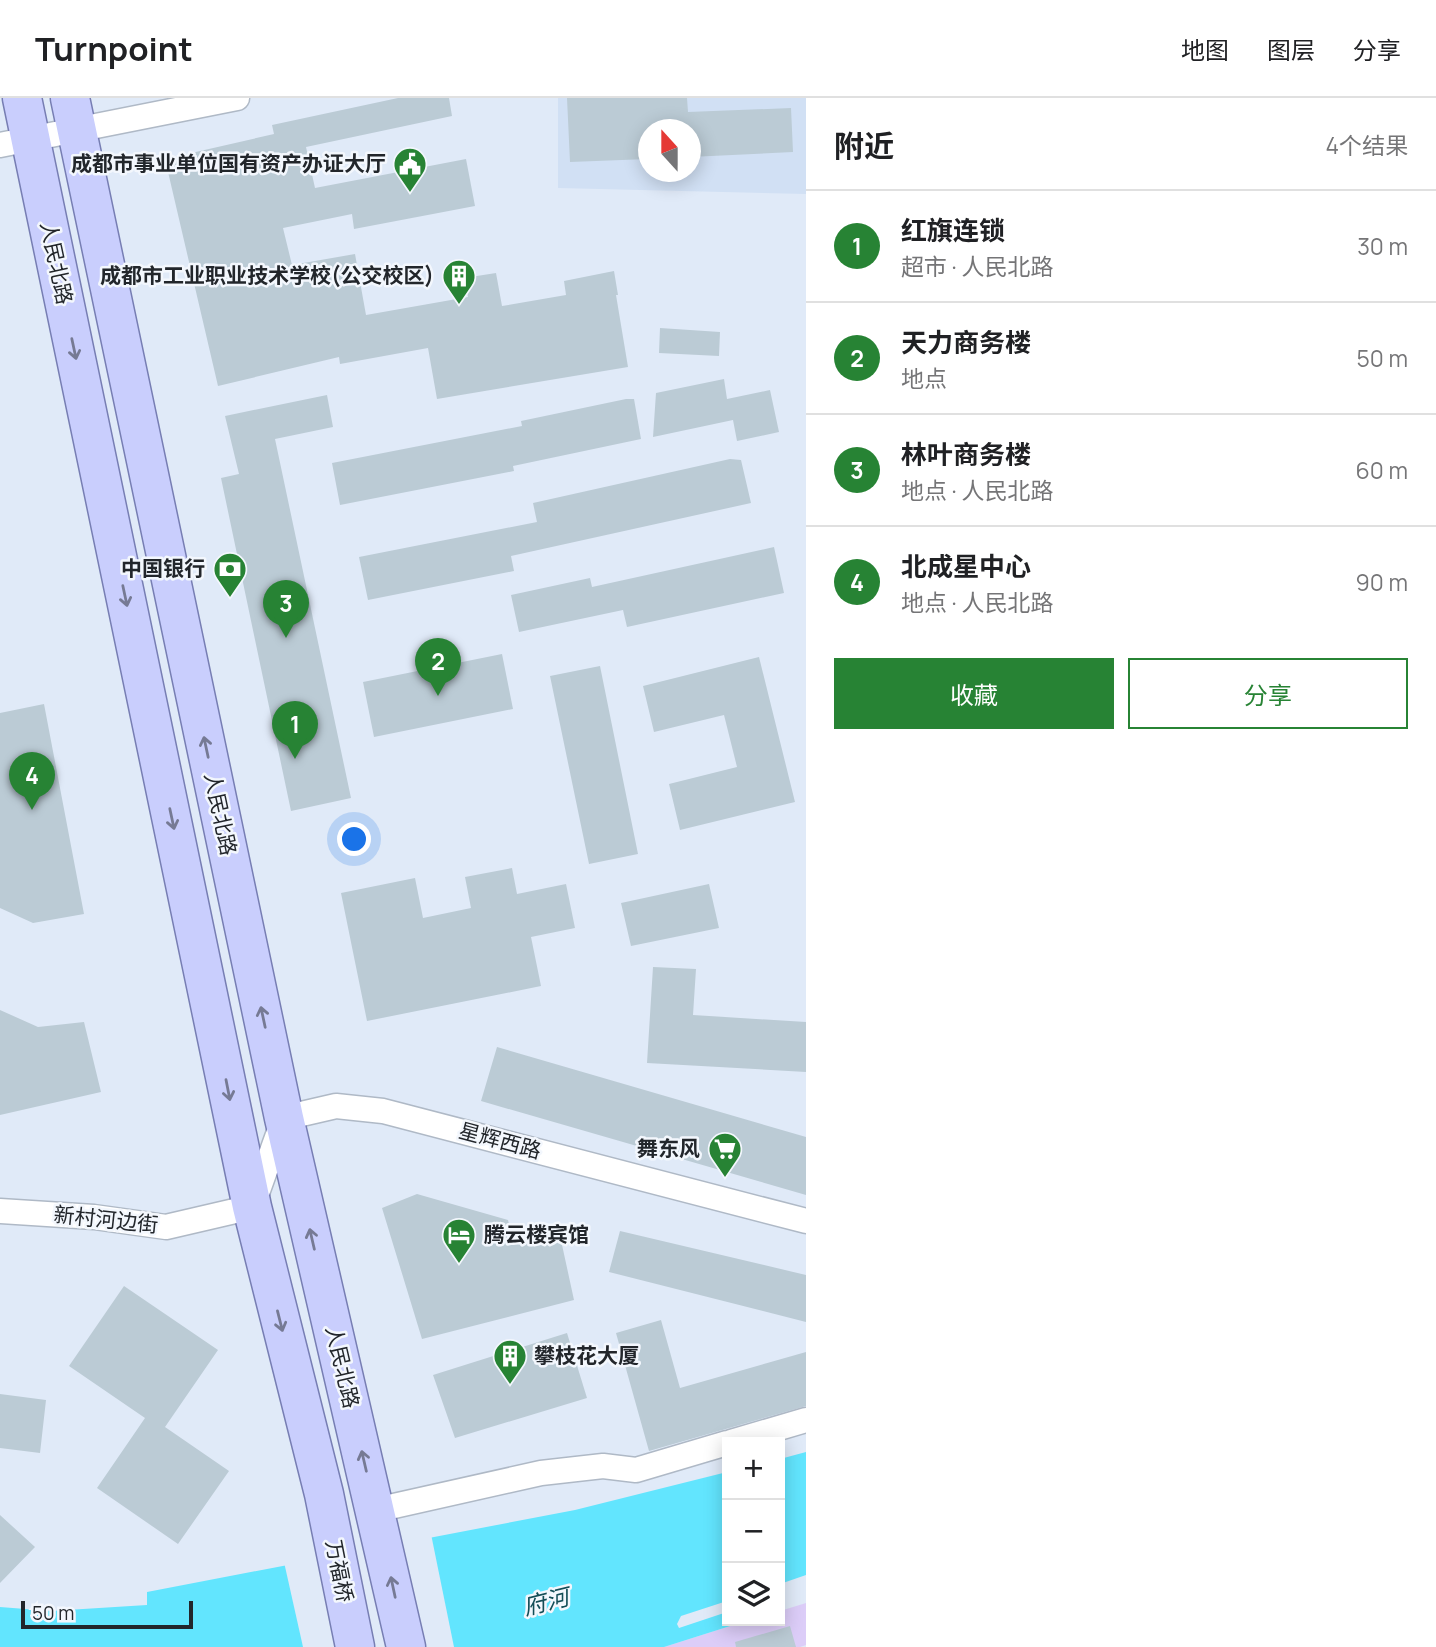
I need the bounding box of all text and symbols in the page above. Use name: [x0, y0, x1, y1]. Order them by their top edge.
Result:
text: Turnpoint: [35, 26, 193, 71]
text: 地图: [1181, 33, 1229, 66]
text: 图层: [1267, 33, 1315, 66]
text: 分享: [1353, 33, 1401, 66]
north arrow: [638, 119, 701, 182]
text: 附近: [834, 125, 894, 166]
text: 4个结果: [1325, 129, 1408, 161]
public building icon: 成都市事业单位国有资产办证大厅: [391, 145, 429, 194]
place label: 成都市事业单位国有资产办证大厅: [71, 149, 386, 177]
text: 红旗连锁: [901, 212, 1005, 248]
street label: 人民北路: [35, 219, 79, 307]
text: 1: [852, 230, 862, 262]
text: 30 m: [1357, 230, 1408, 262]
text: 超市 · 人民北路: [901, 250, 1053, 282]
building icon: 成都市工业职业技术学校(公交校区): [440, 257, 478, 306]
place label: 成都市工业职业技术学校(公交校区): [100, 261, 434, 289]
text: 天力商务楼: [901, 324, 1031, 360]
one-way arrow: [67, 337, 81, 360]
text: 2: [850, 342, 864, 374]
text: 50 m: [1357, 342, 1408, 374]
text: 地点: [901, 362, 947, 394]
text: 林叶商务楼: [901, 436, 1031, 472]
text: 3: [850, 454, 864, 486]
text: 60 m: [1356, 454, 1408, 486]
text: 地点 · 人民北路: [901, 474, 1053, 506]
text: 北成星中心: [901, 548, 1031, 584]
bank icon: 中国银行: [211, 550, 249, 599]
place label: 中国银行: [121, 554, 205, 582]
text: 4: [850, 566, 864, 598]
text: 90 m: [1356, 566, 1408, 598]
pin: 3: [263, 580, 309, 638]
one-way arrow: [119, 584, 133, 607]
text: 地点 · 人民北路: [901, 586, 1053, 618]
pin: 2: [415, 638, 461, 696]
button: 收藏: [834, 658, 1114, 729]
button: 分享: [1128, 658, 1408, 729]
pin: 1: [272, 701, 318, 759]
one-way arrow: [199, 736, 212, 759]
pin: 4: [9, 752, 55, 810]
street label: 人民北路: [199, 770, 243, 858]
one-way arrow: [165, 807, 179, 830]
your location: [337, 822, 371, 856]
one-way arrow: [255, 1006, 269, 1029]
one-way arrow: [221, 1078, 235, 1101]
street label: 星辉西路: [456, 1116, 544, 1164]
supermarket icon: 舞东风: [706, 1130, 744, 1179]
place label: 舞东风: [637, 1134, 700, 1162]
street label: 新村河边街: [52, 1200, 160, 1238]
hotel icon: 腾云楼宾馆: [440, 1216, 478, 1265]
place label: 腾云楼宾馆: [484, 1220, 589, 1248]
one-way arrow: [305, 1228, 319, 1251]
one-way arrow: [274, 1309, 287, 1332]
street label: 人民北路: [320, 1323, 366, 1411]
building icon: 攀枝花大厦: [491, 1337, 529, 1386]
place label: 攀枝花大厦: [534, 1341, 639, 1369]
map controls: [722, 1437, 785, 1626]
button: +: [722, 1437, 785, 1500]
one-way arrow: [357, 1450, 370, 1473]
button: −: [722, 1500, 785, 1563]
street label: 万福桥: [320, 1537, 360, 1604]
button: layers: [722, 1563, 785, 1626]
one-way arrow: [386, 1576, 399, 1599]
water label: 府河: [520, 1579, 576, 1622]
scale bar: [21, 1598, 192, 1630]
text: 50 m: [32, 1600, 74, 1626]

